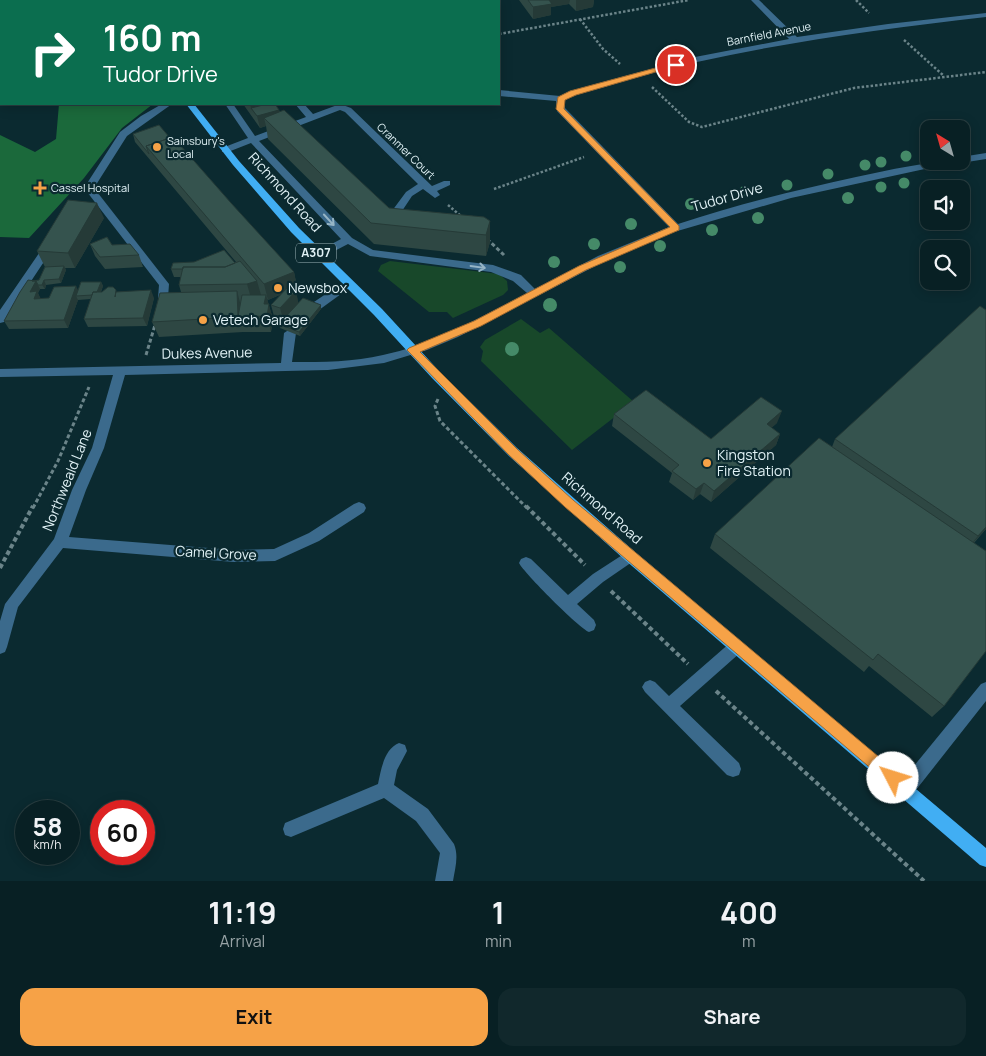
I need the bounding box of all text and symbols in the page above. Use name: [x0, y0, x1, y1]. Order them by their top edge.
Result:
text: 160 m: [103, 14, 202, 62]
street label: Barnfield Avenue: [726, 18, 813, 49]
icon: right: [20, 20, 85, 85]
pin: [655, 44, 697, 86]
icon: arrive: [662, 51, 690, 79]
text: Tudor Drive: [103, 59, 218, 89]
street label: Cranmer Court: [374, 119, 439, 182]
north arrow: [920, 120, 970, 170]
map controls: [920, 120, 970, 290]
place label: Sainsbury's Local: [167, 133, 225, 161]
marker: Sainsbury's Local: [151, 141, 163, 153]
street label: Richmond Road: [245, 148, 326, 235]
street label: Tudor Drive: [689, 177, 765, 216]
place label: Cassel Hospital: [51, 180, 130, 195]
button: sound: [920, 180, 970, 230]
marker: Cassel Hospital: [33, 181, 47, 195]
one-way arrow: [323, 214, 335, 226]
button: search: [920, 240, 970, 290]
road number: A307: [296, 244, 336, 262]
one-way arrow: [470, 262, 486, 272]
place label: Newsbox: [288, 278, 348, 297]
marker: Newsbox: [272, 282, 284, 294]
place label: Vetech Garage: [213, 310, 308, 329]
marker: Vetech Garage: [197, 314, 209, 326]
street label: Dukes Avenue: [161, 342, 253, 363]
street label: Northweald Lane: [37, 426, 96, 534]
place label: Kingston Fire Station: [717, 445, 791, 480]
marker: Kingston Fire Station: [701, 457, 713, 469]
street label: Richmond Road: [558, 467, 647, 548]
street label: Camel Grove: [175, 541, 257, 564]
position arrow: [866, 751, 918, 803]
speed limit sign: 60: [90, 800, 155, 865]
text: 58: [33, 809, 62, 844]
text: km/h: [34, 836, 61, 853]
text: 11:19: [208, 892, 277, 933]
text: 1: [492, 892, 505, 933]
text: 400: [720, 892, 778, 933]
text: Arrival: [220, 930, 265, 952]
text: min: [485, 930, 512, 952]
text: m: [742, 930, 756, 952]
button: Exit: [20, 988, 488, 1046]
button: Share: [498, 988, 966, 1046]

